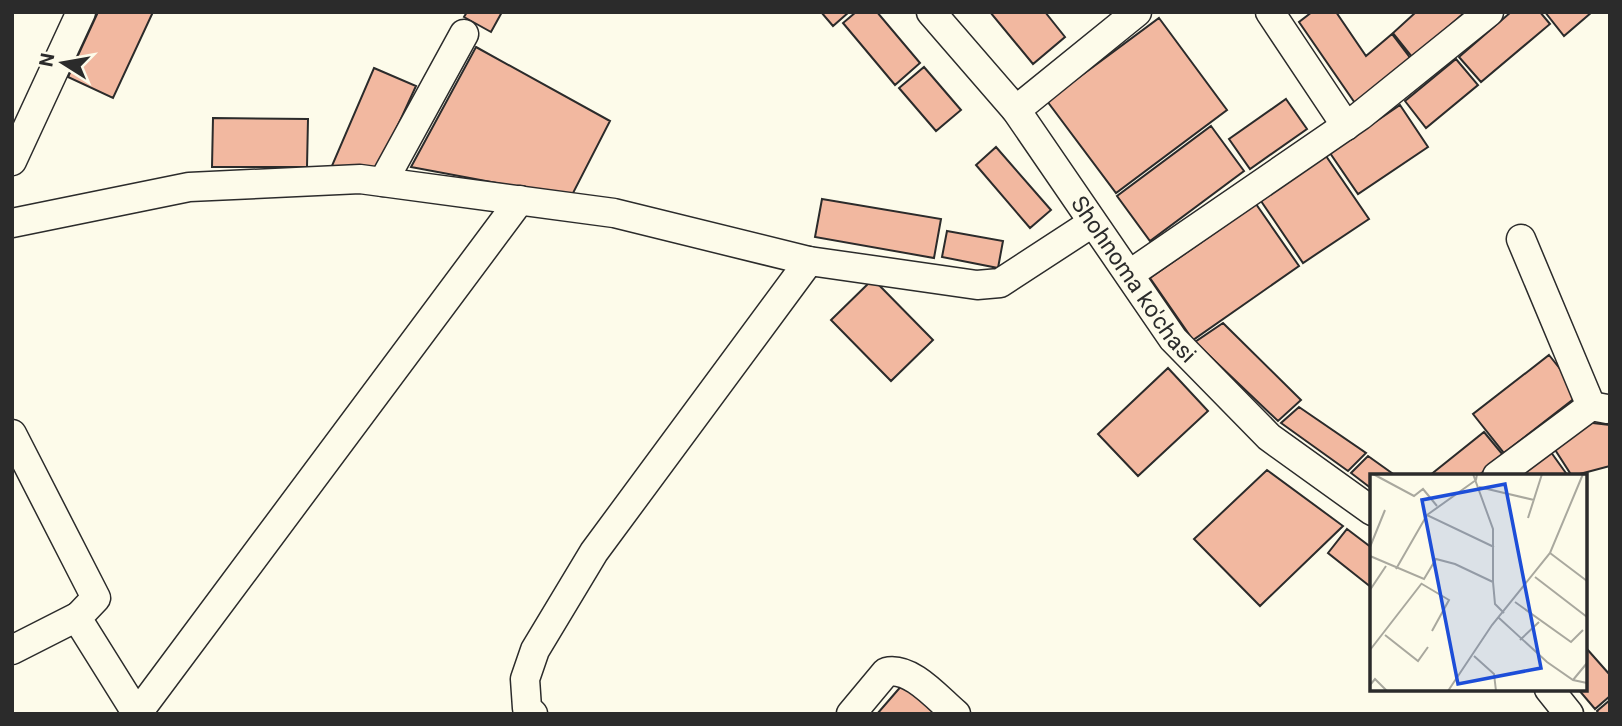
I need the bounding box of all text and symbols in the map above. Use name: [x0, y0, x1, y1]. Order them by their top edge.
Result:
north arrow: [28, 28, 98, 98]
text: N: [34, 51, 59, 69]
street label: Shohnoma ko'chasi: [1066, 191, 1202, 368]
inset map: [1370, 474, 1587, 691]

